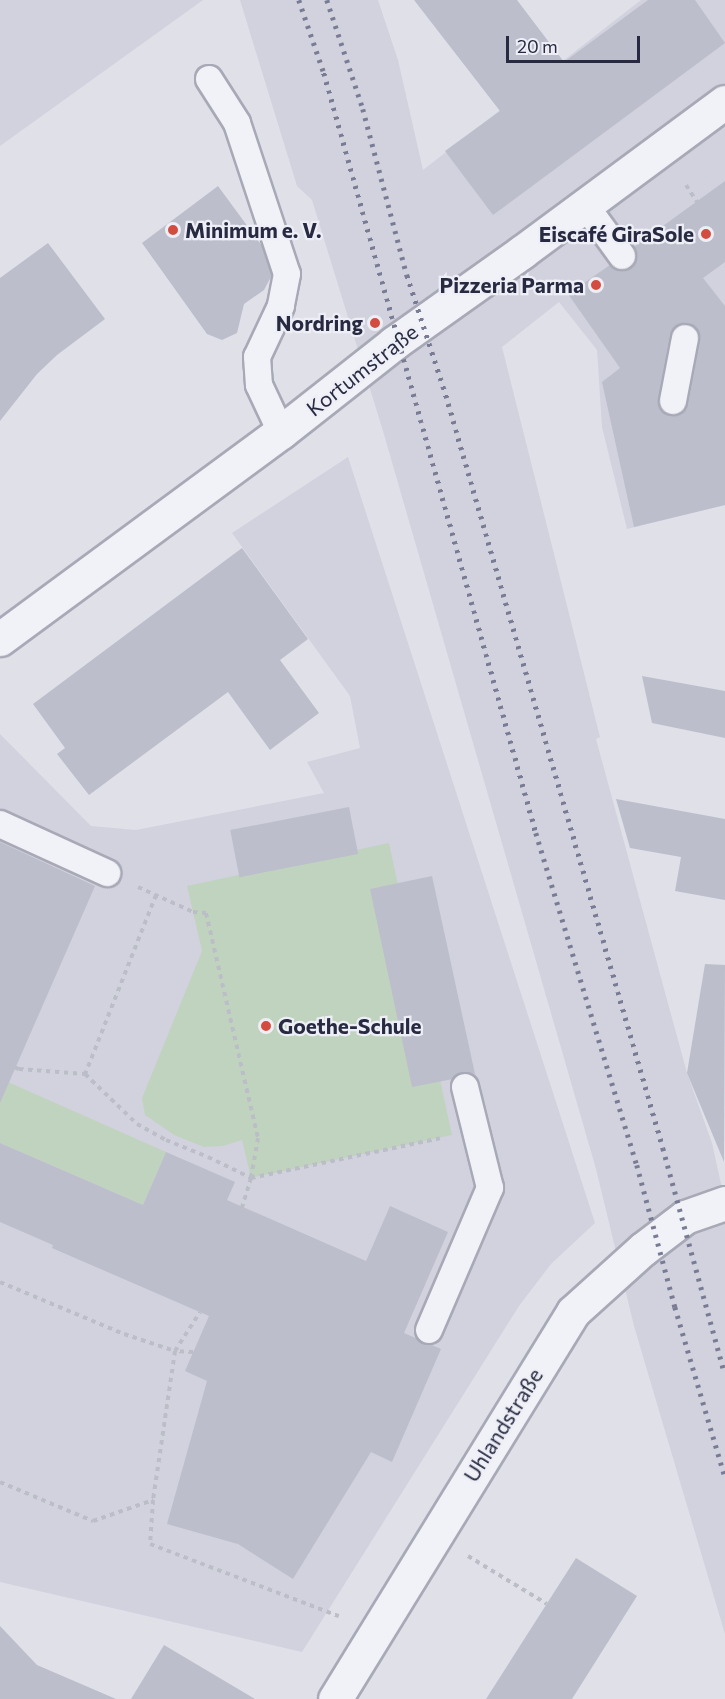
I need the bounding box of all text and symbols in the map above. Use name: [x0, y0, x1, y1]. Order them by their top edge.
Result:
scale bar: [509, 24, 642, 62]
text: 20 m: [517, 35, 558, 57]
place label: Minimum e. V.: [185, 217, 321, 243]
place label: Eiscafé GiraSole: [539, 221, 694, 247]
marker: Minimum e. V.: [166, 223, 180, 237]
marker: Eiscafé GiraSole: [699, 227, 713, 241]
place label: Pizzeria Parma: [440, 272, 584, 298]
marker: Pizzeria Parma: [589, 278, 603, 292]
place label: Nordring: [276, 310, 363, 336]
marker: Nordring: [368, 316, 382, 330]
street label: Kortumstraße: [301, 319, 423, 421]
place label: Goethe-Schule: [278, 1013, 422, 1039]
marker: Goethe-Schule: [259, 1019, 273, 1033]
street label: Uhlandstraße: [458, 1364, 548, 1486]

